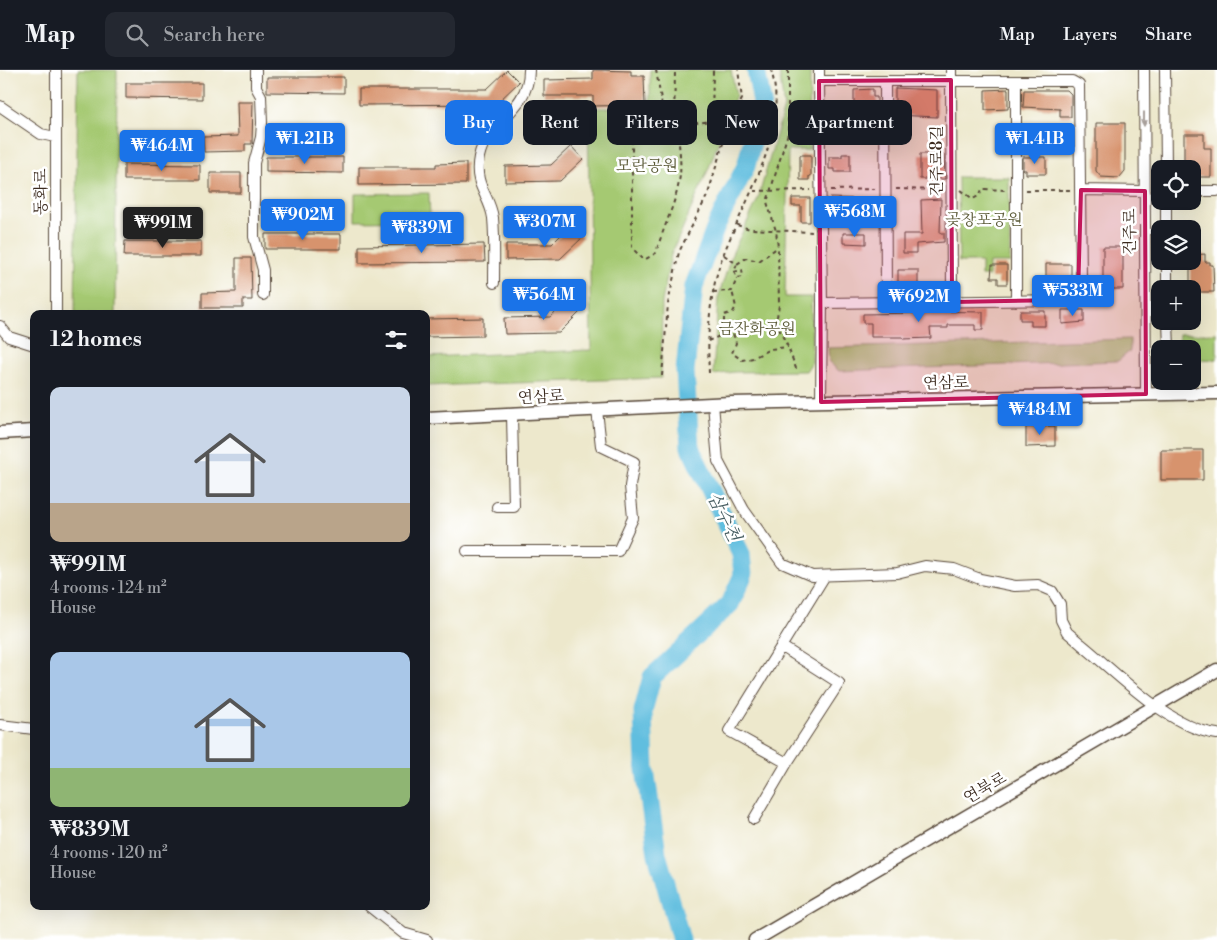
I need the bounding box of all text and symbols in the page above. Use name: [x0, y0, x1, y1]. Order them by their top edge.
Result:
search box: [105, 12, 455, 57]
text: Map: [25, 20, 75, 50]
icon: search: [123, 21, 151, 49]
text: Search here: [163, 23, 265, 47]
text: Map: [1000, 23, 1035, 46]
text: Layers: [1063, 23, 1117, 46]
text: Share: [1145, 23, 1192, 46]
chip: Buy: [445, 100, 513, 145]
chip: Rent: [523, 100, 597, 145]
chip: Filters: [607, 100, 697, 145]
chip: New: [707, 100, 778, 145]
chip: Apartment: [788, 100, 912, 145]
one-way arrow: [1140, 111, 1148, 127]
pin: ₩1.21B: [264, 122, 346, 165]
pin: ₩1.41B: [994, 122, 1076, 165]
street label: 건주로8길: [927, 125, 947, 197]
pin: ₩464M: [127, 129, 197, 172]
text: ₩1.21B: [276, 129, 334, 149]
text: ₩1.41B: [1006, 129, 1064, 149]
text: ₩464M: [131, 136, 193, 156]
park label: 모란공원: [616, 156, 678, 176]
map controls: [1151, 160, 1201, 390]
button: locate: [1151, 160, 1201, 210]
street label: 동화로: [31, 168, 51, 215]
pin: ₩568M: [820, 196, 890, 238]
pin: ₩902M: [268, 198, 338, 241]
text: ₩568M: [825, 202, 886, 222]
text: ₩902M: [272, 205, 334, 225]
pin: ₩991M: [128, 206, 198, 249]
pin: ₩307M: [510, 206, 580, 248]
street label: 건주로: [1120, 208, 1140, 255]
park label: 곶창포공원: [945, 210, 1023, 230]
pin: ₩839M: [387, 212, 457, 254]
text: ₩307M: [514, 212, 576, 232]
text: ₩991M: [134, 213, 192, 233]
text: ₩839M: [392, 218, 452, 238]
button: layers: [1151, 220, 1201, 270]
pin: ₩533M: [1038, 274, 1108, 317]
pin: ₩564M: [509, 278, 579, 321]
pin: ₩692M: [884, 280, 954, 323]
button: +: [1151, 280, 1201, 330]
text: ₩533M: [1043, 281, 1103, 301]
text: ₩564M: [513, 285, 575, 305]
text: ₩692M: [889, 287, 949, 307]
park label: 금잔화공원: [718, 319, 796, 339]
icon: filters: [382, 326, 410, 354]
text: 12 homes: [50, 327, 142, 353]
button: −: [1151, 340, 1201, 390]
street label: 연삼로: [923, 373, 970, 393]
street label: 연삼로: [517, 386, 565, 408]
pin: ₩484M: [1005, 394, 1075, 436]
text: ₩484M: [1009, 400, 1071, 420]
icon: home: [185, 420, 275, 510]
water label: 삼수천: [702, 489, 746, 547]
text: ₩991M: [50, 552, 126, 578]
text: 4 rooms · 124 m²: [50, 578, 167, 598]
text: House: [50, 598, 96, 618]
icon: home: [185, 685, 275, 775]
street label: 연북로: [960, 767, 1011, 808]
text: ₩839M: [50, 817, 130, 843]
text: 4 rooms · 120 m²: [50, 843, 168, 863]
text: House: [50, 863, 96, 883]

